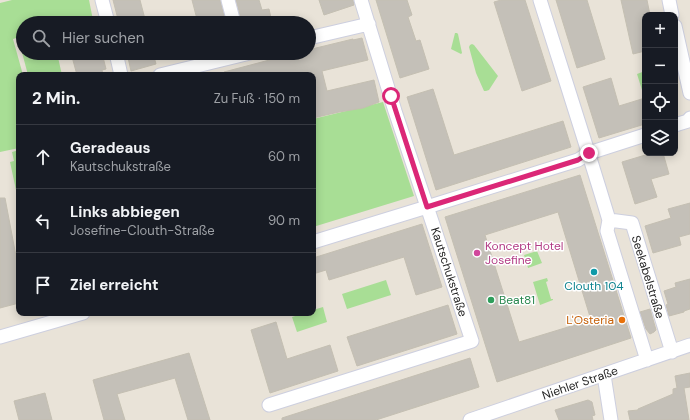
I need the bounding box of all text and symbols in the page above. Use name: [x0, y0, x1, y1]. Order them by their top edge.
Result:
map controls: [642, 12, 678, 156]
button: +: [642, 12, 678, 48]
search box: [16, 16, 316, 60]
icon: search: [30, 27, 52, 49]
text: Hier suchen: [62, 28, 144, 48]
button: −: [642, 48, 678, 84]
button: locate: [642, 84, 678, 120]
text: 2 Min.: [32, 87, 80, 109]
route start: [382, 87, 400, 105]
text: Zu Fuß · 150 m: [214, 90, 300, 107]
button: layers: [642, 120, 678, 156]
text: Geradeaus: [70, 138, 151, 158]
route end: [580, 144, 598, 162]
icon: ahead: [32, 146, 54, 168]
text: 60 m: [268, 148, 300, 165]
text: Kautschukstraße: [70, 158, 171, 175]
text: Links abbiegen: [70, 202, 180, 222]
icon: left: [32, 210, 54, 232]
text: 90 m: [268, 212, 300, 229]
text: Josefine-Clouth-Straße: [70, 222, 215, 239]
street label: Kautschukstraße: [427, 225, 471, 319]
street label: Seekabelstraße: [628, 233, 668, 321]
place label: Koncept Hotel Josefine: [485, 238, 564, 268]
marker: Koncept Hotel Josefine: [472, 248, 482, 258]
marker: Clouth 104: [589, 267, 599, 277]
icon: arrive: [32, 274, 54, 296]
text: Ziel erreicht: [70, 275, 159, 295]
place label: Clouth 104: [564, 278, 624, 294]
place label: Beat81: [499, 292, 535, 308]
marker: Beat81: [486, 295, 496, 305]
place label: L'Osteria: [566, 312, 614, 328]
marker: L'Osteria: [617, 315, 627, 325]
street label: Niehler Straße: [540, 362, 620, 403]

